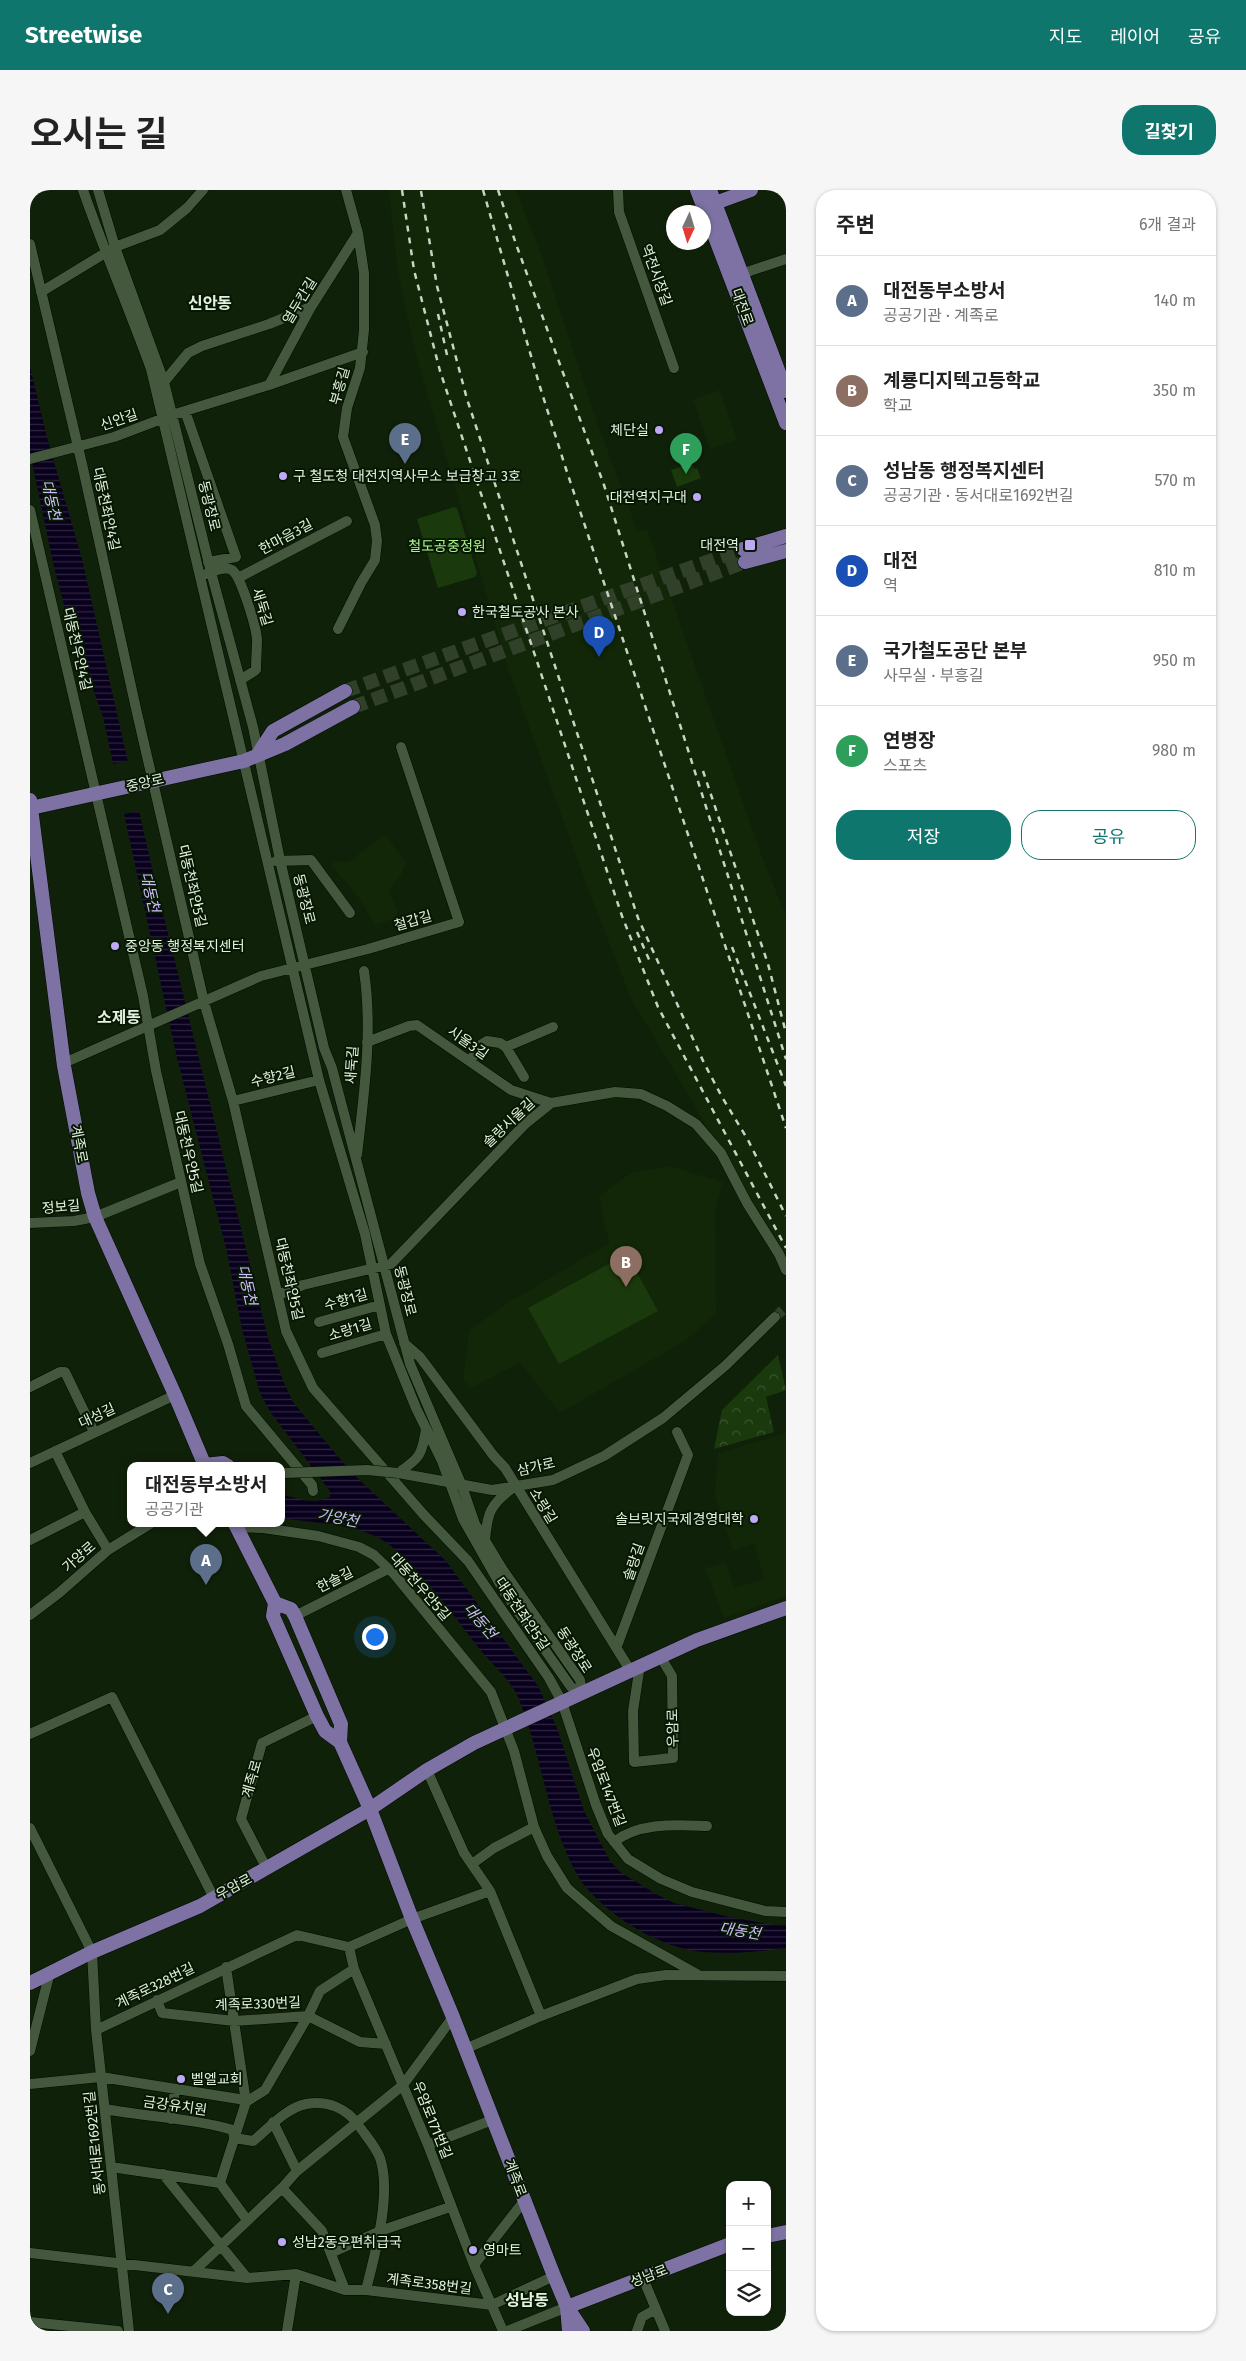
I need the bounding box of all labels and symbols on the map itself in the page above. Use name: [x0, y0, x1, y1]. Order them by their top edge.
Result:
north arrow: [666, 205, 711, 250]
street label: 역전시장길: [637, 242, 675, 308]
street label: 열두칸길: [279, 275, 321, 327]
street label: 대전로: [727, 286, 757, 328]
district label: 신안동: [188, 294, 232, 313]
street label: 부흥길: [327, 365, 353, 407]
street label: 신안길: [98, 406, 140, 434]
place label: 체단실: [610, 422, 649, 439]
pin: E: [389, 423, 421, 464]
marker: 체단실: [653, 424, 665, 436]
pin: F: [670, 433, 702, 474]
street label: 대동천좌안4길: [89, 466, 123, 552]
place label: 구 철도청 대전지역사무소 보급창고 3호: [293, 468, 521, 485]
marker: 구 철도청 대전지역사무소 보급창고 3호: [277, 470, 289, 482]
water label: 대동천: [38, 478, 65, 524]
street label: 동광장로: [195, 479, 224, 533]
place label: 대전역지구대: [610, 489, 687, 506]
marker: 대전역지구대: [691, 491, 703, 503]
street label: 한마음3길: [256, 516, 316, 558]
place label: 대전역: [700, 537, 739, 554]
park label: 철도공중정원: [408, 538, 486, 555]
marker: 대전역: [743, 538, 757, 552]
street label: 새둑길: [248, 586, 276, 628]
place label: 한국철도공사 본사: [472, 604, 579, 621]
street label: 대동천우안4길: [59, 606, 95, 692]
marker: 한국철도공사 본사: [456, 606, 468, 618]
pin: D: [583, 616, 615, 657]
street label: 중앙로: [124, 770, 166, 796]
street label: 대동천좌안5길: [174, 843, 210, 929]
water label: 대동천: [137, 870, 164, 916]
street label: 동광장로: [290, 872, 319, 926]
street label: 철갑길: [392, 908, 434, 934]
place label: 중앙동 행정복지센터: [125, 938, 245, 955]
marker: 중앙동 행정복지센터: [109, 940, 121, 952]
district label: 소제동: [97, 1008, 141, 1027]
street label: 시울3길: [444, 1023, 492, 1063]
street label: 새둑길: [342, 1045, 362, 1085]
street label: 수향2길: [249, 1063, 297, 1091]
street label: 솔랑시울길: [480, 1095, 538, 1151]
street label: 대동천우안5길: [170, 1109, 206, 1195]
street label: 계족로: [67, 1123, 91, 1165]
street label: 정보길: [41, 1197, 81, 1217]
street label: 대동천좌안5길: [271, 1236, 307, 1322]
pin: B: [610, 1246, 642, 1287]
water label: 대동천: [234, 1263, 261, 1309]
street label: 동광장로: [391, 1264, 420, 1318]
street label: 수향1길: [322, 1286, 370, 1314]
street label: 소랑1길: [326, 1315, 374, 1345]
street label: 대성길: [76, 1400, 118, 1432]
street label: 삼가로: [515, 1454, 557, 1480]
street label: 소랑길: [526, 1485, 560, 1527]
water label: 가양천: [316, 1505, 362, 1531]
place label: 솔브릿지국제경영대학: [615, 1511, 744, 1528]
marker: 솔브릿지국제경영대학: [748, 1513, 760, 1525]
street label: 가양로: [59, 1538, 99, 1576]
street label: 솔랑길: [620, 1541, 648, 1583]
pin: A: [190, 1544, 222, 1585]
street label: 대동천우안5길: [386, 1550, 454, 1624]
street label: 한솔길: [314, 1564, 356, 1596]
street label: 대동천좌안5길: [491, 1574, 553, 1654]
water label: 대동천: [460, 1599, 502, 1644]
your location: [362, 1624, 388, 1650]
street label: 동광장로: [553, 1624, 595, 1676]
street label: 우암로: [664, 1708, 682, 1747]
street label: 우암로147번길: [583, 1745, 629, 1829]
street label: 계족로: [239, 1758, 266, 1800]
street label: 우암로: [213, 1870, 255, 1904]
water label: 대동천: [718, 1919, 764, 1943]
street label: 계족로328번길: [113, 1960, 197, 2012]
street label: 계족로330번길: [215, 1994, 301, 2014]
place label: 벨엘교회: [191, 2071, 243, 2088]
marker: 벨엘교회: [175, 2073, 187, 2085]
street label: 우암로171번길: [409, 2079, 455, 2161]
street label: 동서대로1692번길: [81, 2090, 109, 2196]
street label: 금강유치원: [142, 2093, 208, 2119]
street label: 계족로: [500, 2157, 530, 2199]
place label: 성남2동우편취급국: [292, 2234, 402, 2251]
marker: 성남2동우편취급국: [276, 2236, 288, 2248]
place label: 영마트: [483, 2242, 522, 2259]
marker: 영마트: [467, 2244, 479, 2256]
street label: 성남로: [628, 2261, 670, 2291]
street label: 계족로358번길: [385, 2270, 473, 2298]
pin: C: [152, 2273, 184, 2314]
district label: 성남동: [505, 2291, 549, 2310]

